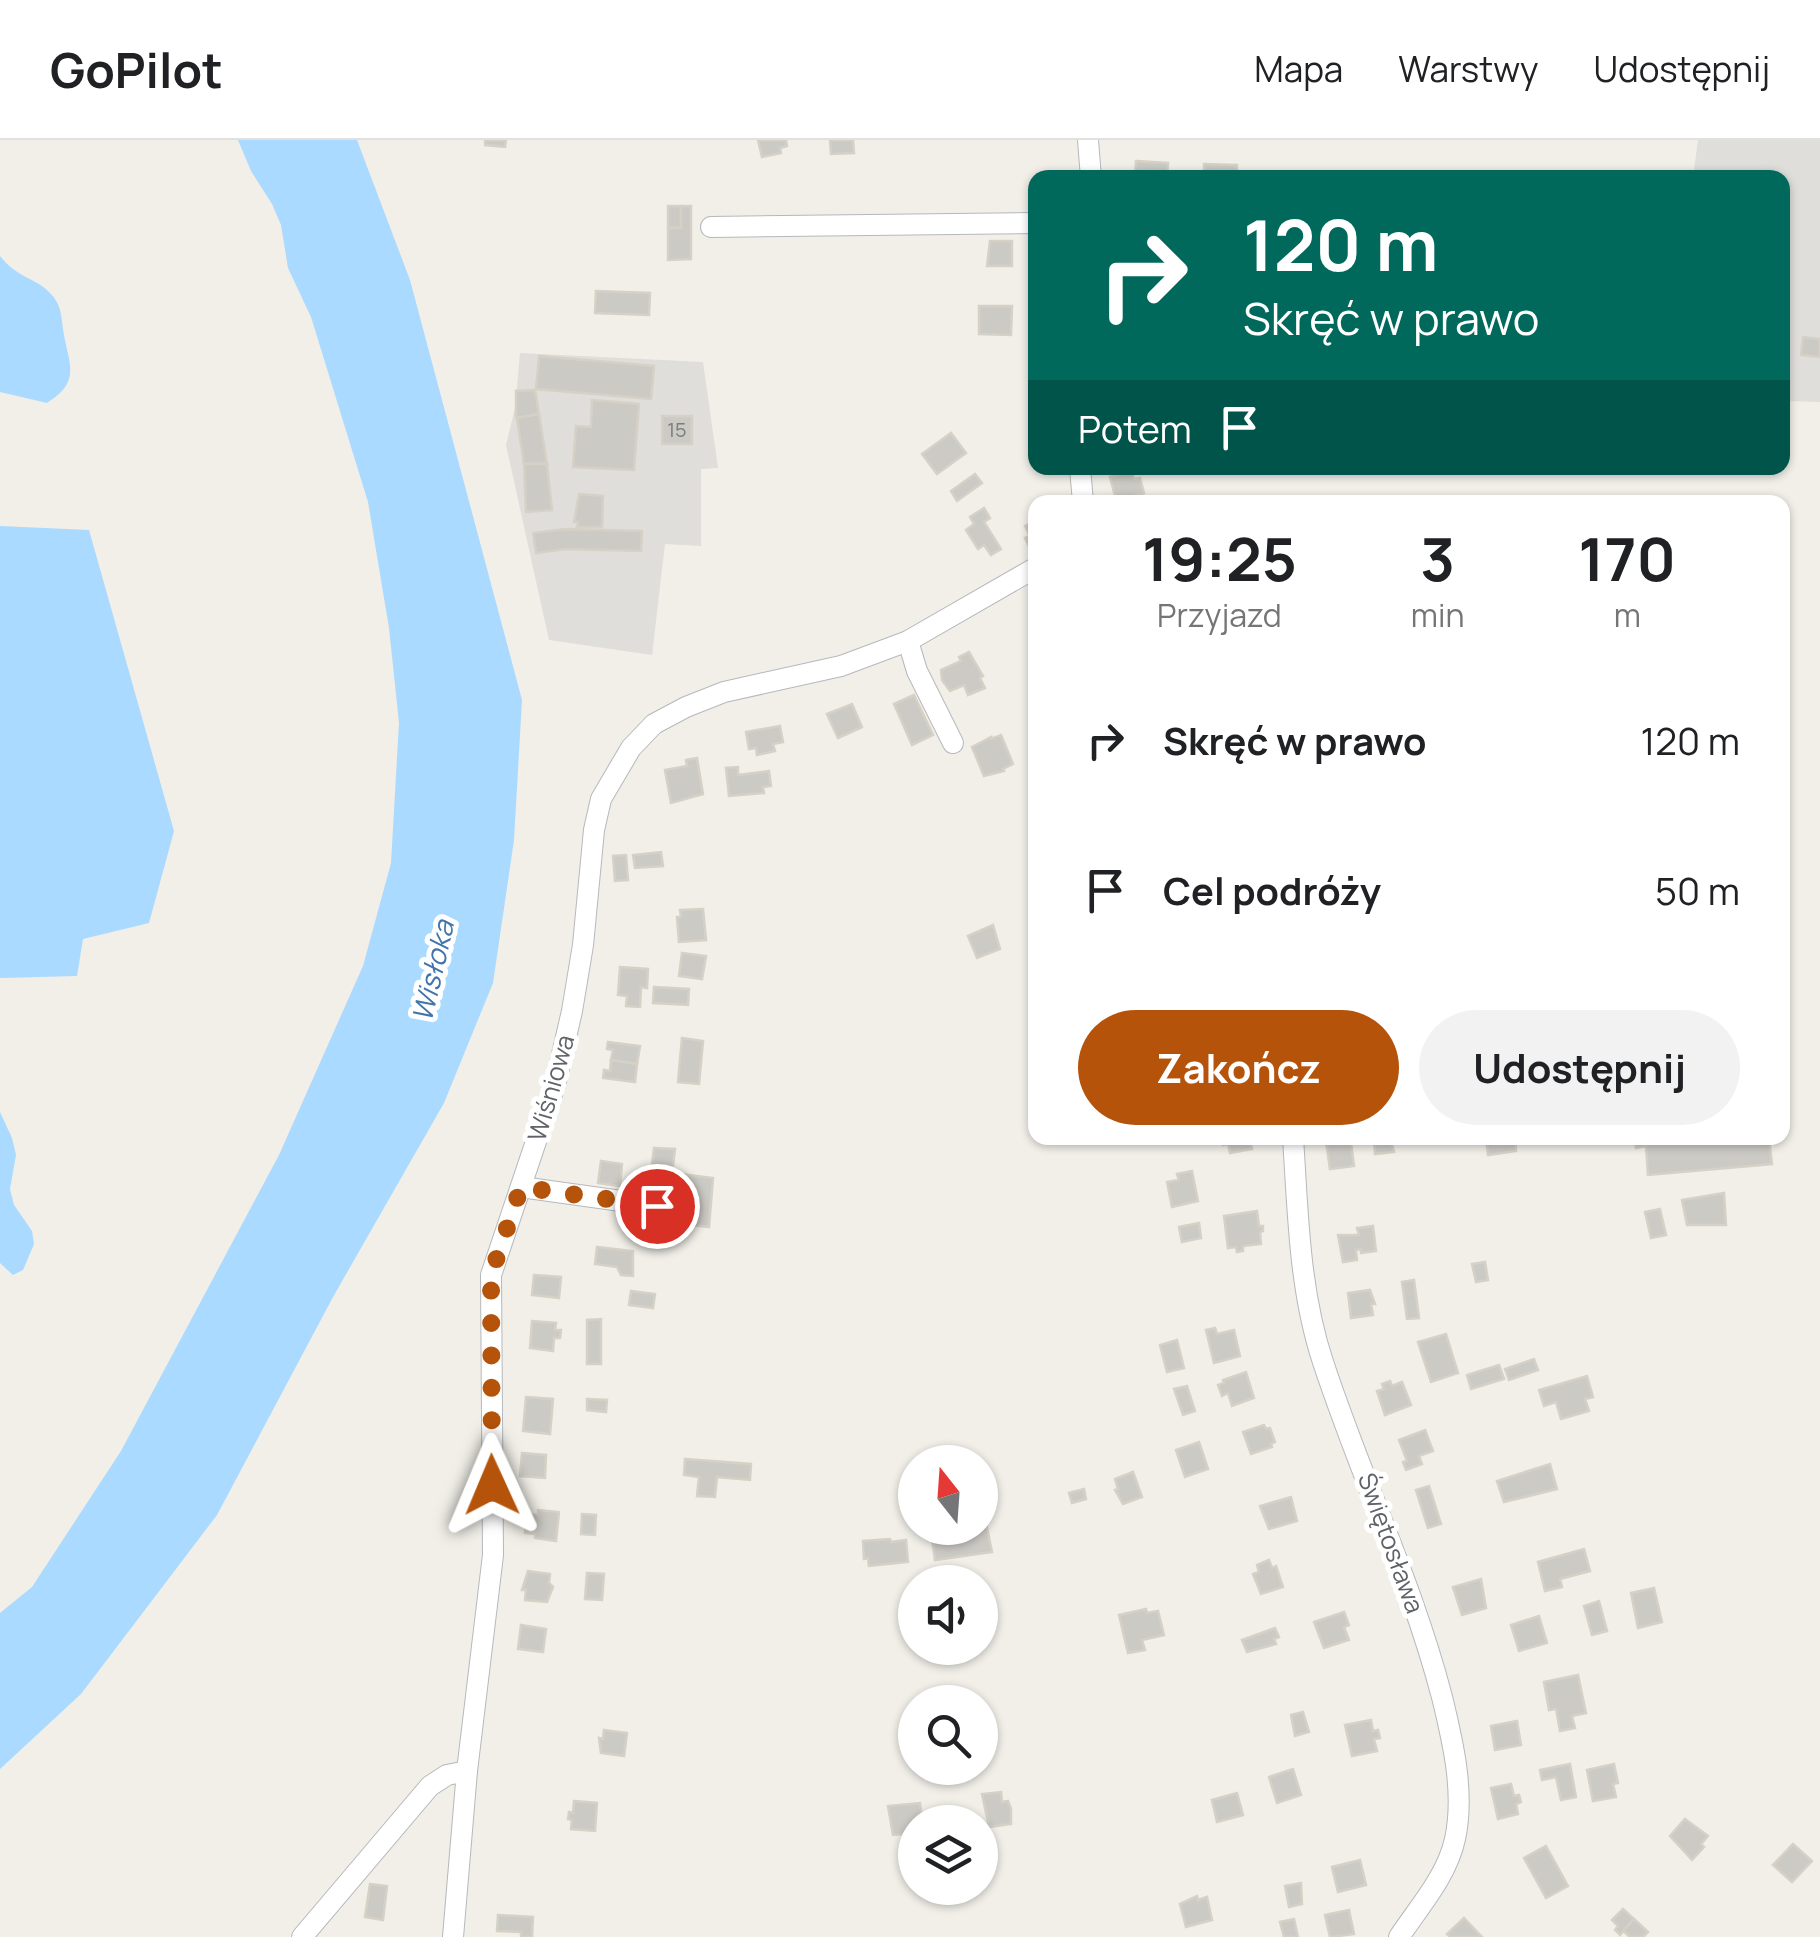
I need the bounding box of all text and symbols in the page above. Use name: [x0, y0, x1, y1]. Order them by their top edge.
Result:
text: GoPilot: [50, 37, 223, 102]
text: Mapa: [1254, 45, 1343, 93]
text: Warstwy: [1398, 45, 1538, 93]
text: Udostępnij: [1593, 45, 1770, 93]
text: 120 m: [1243, 196, 1438, 292]
icon: right: [1078, 210, 1208, 340]
text: Skręć w prawo: [1243, 287, 1539, 349]
icon: arrive: [1212, 400, 1267, 455]
text: Potem: [1078, 402, 1192, 454]
house number: 15: [667, 416, 687, 443]
text: 19:25: [1142, 517, 1297, 599]
text: 3: [1420, 517, 1455, 599]
text: 170: [1578, 517, 1676, 599]
text: Przyjazd: [1157, 593, 1282, 637]
text: min: [1411, 593, 1464, 637]
text: m: [1614, 593, 1641, 637]
icon: right: [1078, 713, 1133, 768]
text: Skręć w prawo: [1163, 714, 1426, 766]
text: 120 m: [1641, 714, 1740, 766]
icon: arrive: [1078, 863, 1133, 918]
text: Cel podróży: [1163, 864, 1381, 916]
text: 50 m: [1655, 864, 1740, 916]
water label: Wisłoka: [402, 915, 462, 1025]
button: Zakończ: [1078, 1010, 1399, 1125]
button: Udostępnij: [1419, 1010, 1740, 1125]
street label: Wiśniowa: [519, 1031, 582, 1145]
pin: [615, 1164, 700, 1249]
icon: arrive: [630, 1179, 685, 1234]
position arrow: [440, 1433, 544, 1537]
north arrow: [898, 1445, 998, 1545]
map controls: [898, 1445, 998, 1905]
street label: Świętosława: [1350, 1468, 1433, 1618]
button: sound: [898, 1565, 998, 1665]
button: search: [898, 1685, 998, 1785]
button: layers: [898, 1805, 998, 1905]

